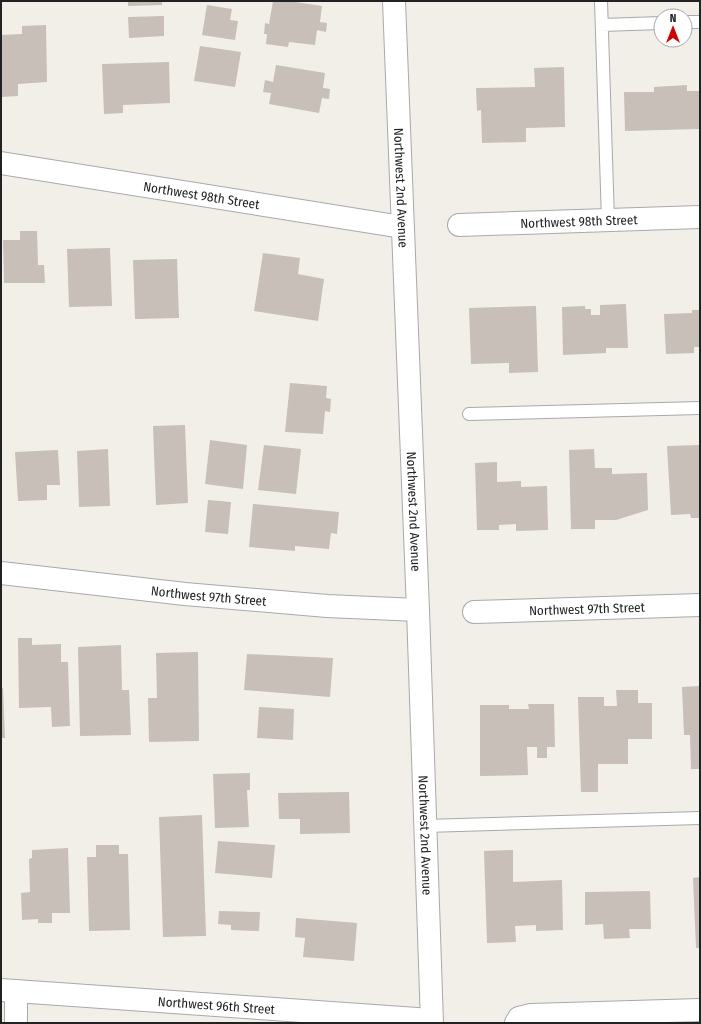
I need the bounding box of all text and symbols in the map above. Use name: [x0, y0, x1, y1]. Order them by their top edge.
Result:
north arrow: [653, 8, 693, 48]
text: N: [670, 12, 676, 25]
street label: Northwest 2nd Avenue: [392, 128, 411, 248]
street label: Northwest 98th Street: [142, 178, 261, 212]
street label: Northwest 98th Street: [520, 212, 639, 230]
street label: Northwest 2nd Avenue: [404, 451, 424, 572]
street label: Northwest 97th Street: [150, 583, 268, 608]
street label: Northwest 97th Street: [529, 599, 646, 618]
street label: Northwest 2nd Avenue: [416, 775, 435, 896]
street label: Northwest 96th Street: [157, 993, 276, 1017]

